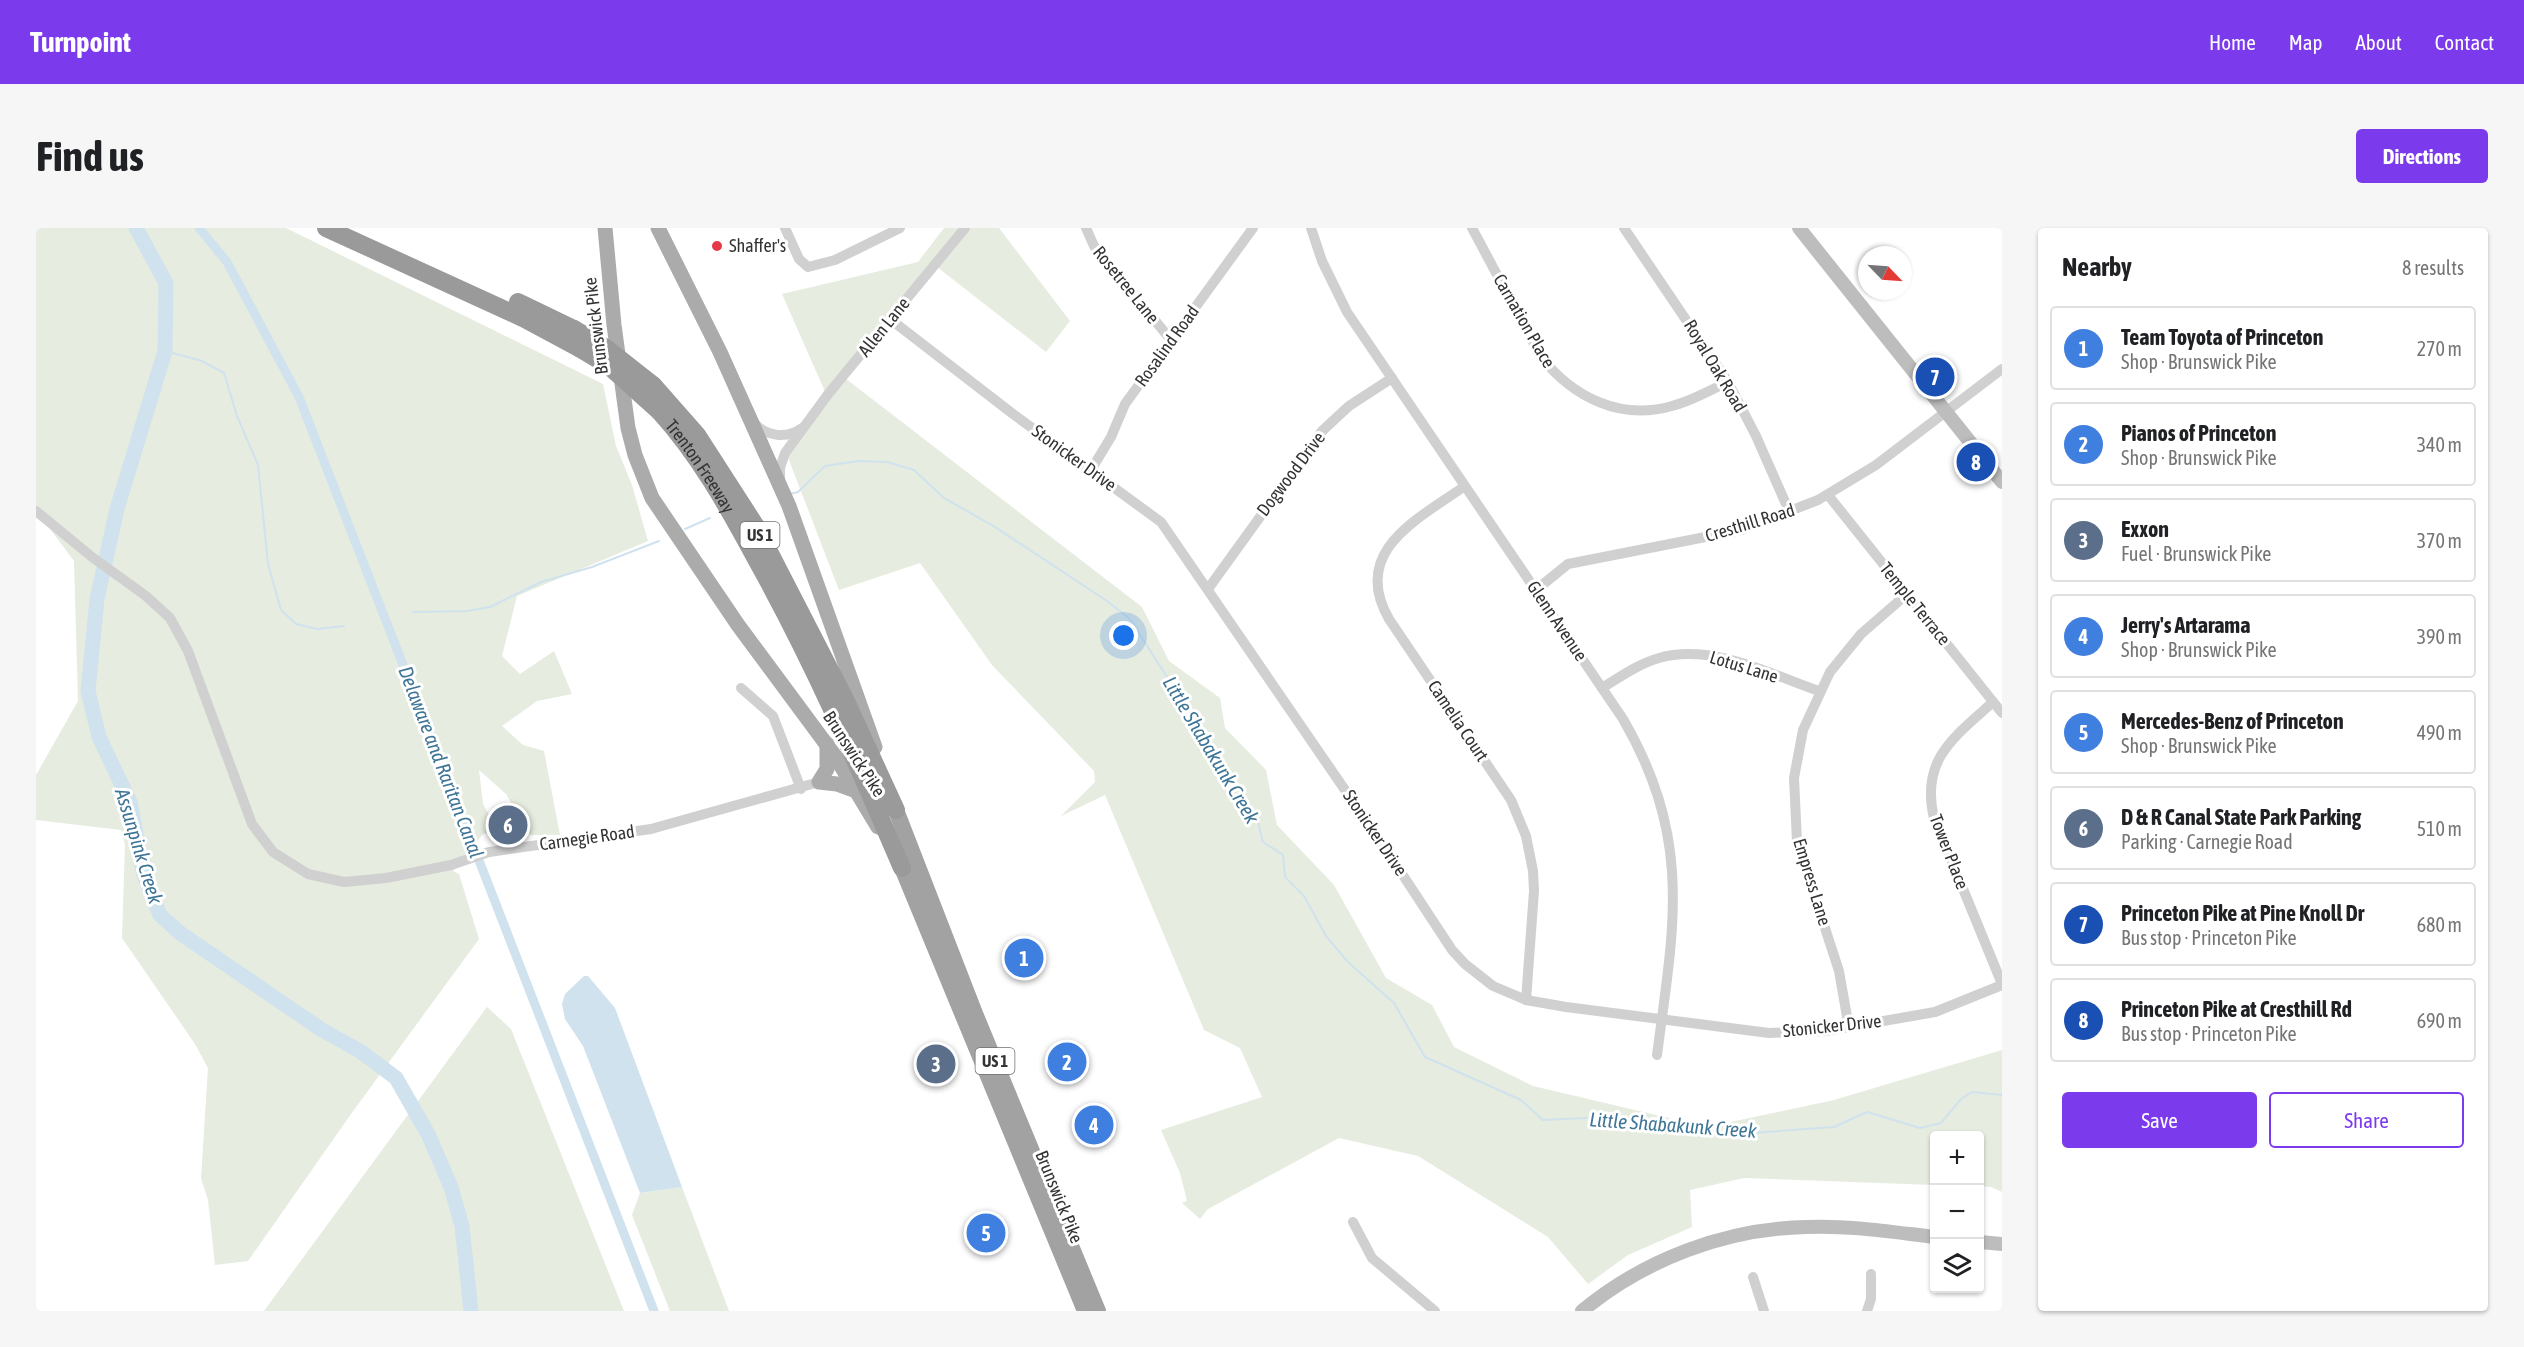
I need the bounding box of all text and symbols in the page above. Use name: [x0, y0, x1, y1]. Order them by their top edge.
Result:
text: Turnpoint: [30, 26, 131, 58]
text: Home: [2209, 30, 2256, 54]
text: Map: [2289, 30, 2323, 54]
text: About: [2356, 30, 2402, 54]
text: Contact: [2435, 30, 2494, 54]
button: Directions: [2356, 129, 2488, 183]
text: Find us: [36, 132, 144, 180]
place label: Shaffer's: [729, 235, 786, 256]
marker: Shaffer's: [710, 239, 724, 253]
street label: Rosetree Lane: [1089, 242, 1164, 328]
north arrow: [1858, 246, 1912, 300]
text: Nearby: [2062, 252, 2132, 282]
text: 8 results: [2402, 256, 2464, 279]
street label: Carnation Place: [1489, 270, 1560, 371]
street label: Brunswick Pike: [579, 276, 612, 376]
street label: Allen Lane: [853, 293, 914, 360]
street label: Rosalind Road: [1130, 301, 1203, 390]
street label: Royal Oak Road: [1680, 316, 1751, 416]
text: Team Toyota of Princeton: [2121, 324, 2323, 350]
text: 1: [2079, 337, 2088, 360]
text: 270 m: [2417, 337, 2462, 360]
text: Shop · Brunswick Pike: [2121, 350, 2277, 373]
pin: 7: [1916, 354, 1954, 400]
street label: Trenton Freeway: [661, 415, 739, 517]
street label: Stonicker Drive: [1028, 420, 1121, 495]
text: Pianos of Princeton: [2121, 420, 2276, 446]
street label: Dogwood Drive: [1252, 428, 1329, 520]
text: 2: [2079, 433, 2088, 456]
text: 340 m: [2417, 433, 2462, 456]
pin: 8: [1956, 440, 1996, 484]
text: Shop · Brunswick Pike: [2121, 446, 2277, 469]
street label: Cresthill Road: [1703, 499, 1797, 546]
text: Exxon: [2121, 516, 2169, 542]
road number: US 1: [740, 522, 780, 548]
text: 3: [2079, 529, 2088, 552]
text: 370 m: [2417, 529, 2462, 552]
text: Fuel · Brunswick Pike: [2121, 542, 2271, 565]
street label: Temple Terrace: [1876, 558, 1955, 649]
street label: Glenn Avenue: [1523, 577, 1592, 665]
text: Jerry's Artarama: [2121, 612, 2250, 638]
your location: [1109, 621, 1138, 650]
text: 4: [2079, 625, 2088, 648]
text: 390 m: [2417, 625, 2462, 648]
text: Shop · Brunswick Pike: [2121, 638, 2277, 661]
street label: Lotus Lane: [1707, 646, 1781, 687]
water label: Delaware and Raritan Canal: [394, 663, 489, 861]
water label: Little Shabakunk Creek: [1158, 672, 1265, 828]
street label: Camelia Court: [1424, 676, 1493, 765]
street label: Brunswick Pike: [819, 707, 890, 800]
text: Mercedes-Benz of Princeton: [2121, 708, 2344, 734]
text: 5: [2079, 721, 2088, 744]
text: 490 m: [2417, 721, 2462, 744]
text: Shop · Brunswick Pike: [2121, 734, 2277, 757]
water label: Assunpink Creek: [111, 784, 168, 907]
street label: Stonicker Drive: [1339, 786, 1412, 880]
pin: 6: [488, 802, 528, 848]
text: D & R Canal State Park Parking: [2121, 804, 2361, 830]
street label: Tower Place: [1926, 811, 1973, 892]
text: 6: [2079, 817, 2088, 840]
text: 510 m: [2417, 817, 2462, 840]
street label: Carnegie Road: [538, 820, 636, 855]
text: Parking · Carnegie Road: [2121, 830, 2293, 853]
street label: Empress Lane: [1789, 836, 1836, 928]
text: Princeton Pike at Pine Knoll Dr: [2121, 900, 2364, 926]
text: 7: [2079, 913, 2088, 936]
text: 680 m: [2417, 913, 2462, 936]
text: Bus stop · Princeton Pike: [2121, 926, 2297, 949]
pin: 1: [1004, 936, 1044, 980]
text: Princeton Pike at Cresthill Rd: [2121, 996, 2352, 1022]
text: 8: [2079, 1009, 2088, 1032]
text: 690 m: [2417, 1009, 2462, 1032]
street label: Stonicker Drive: [1782, 1010, 1882, 1041]
text: Bus stop · Princeton Pike: [2121, 1022, 2297, 1045]
pin: 2: [1048, 1040, 1086, 1084]
pin: 3: [916, 1042, 956, 1086]
road number: US 1: [976, 1048, 1014, 1074]
button: Save: [2062, 1092, 2257, 1148]
button: Share: [2269, 1092, 2464, 1148]
pin: 4: [1074, 1102, 1114, 1148]
water label: Little Shabakunk Creek: [1589, 1107, 1758, 1142]
map controls: [1930, 1131, 1984, 1293]
button: +: [1930, 1131, 1984, 1185]
street label: Brunswick Pike: [1031, 1147, 1088, 1246]
button: −: [1930, 1185, 1984, 1239]
pin: 5: [966, 1210, 1006, 1256]
button: layers: [1930, 1239, 1984, 1293]

